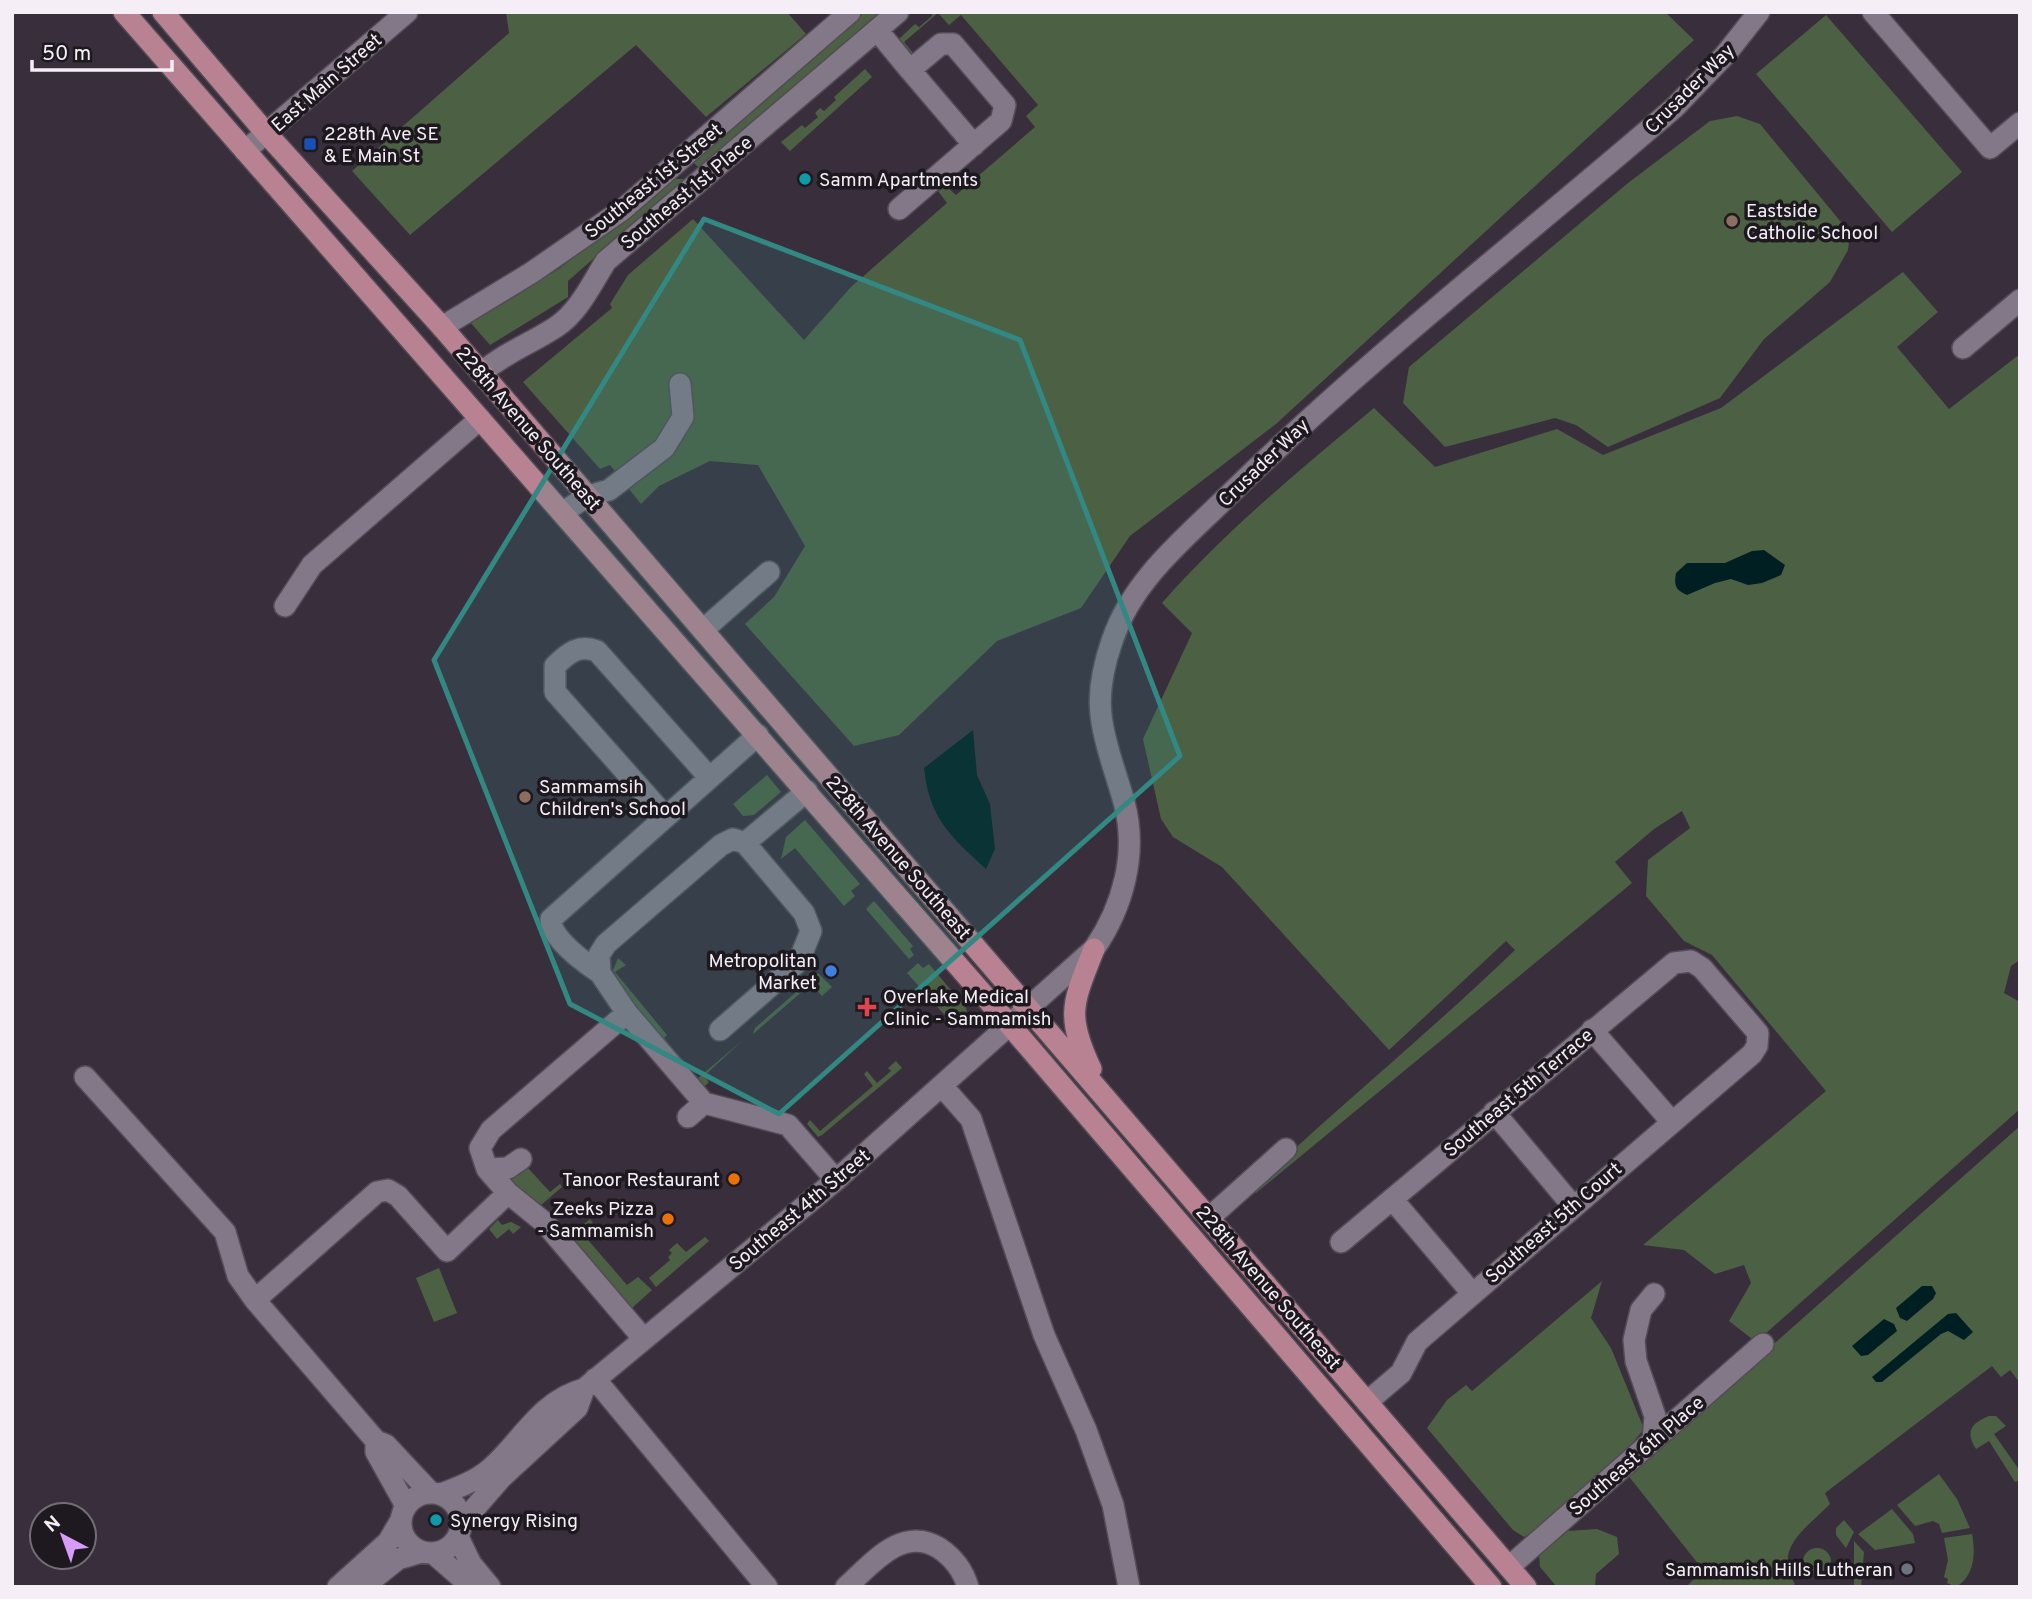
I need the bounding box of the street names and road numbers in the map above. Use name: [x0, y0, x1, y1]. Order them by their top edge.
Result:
street label: East Main Street: [267, 29, 388, 138]
street label: Crusader Way: [1640, 39, 1740, 139]
street label: Southeast 1st Street: [581, 119, 728, 244]
street label: Southeast 1st Place: [616, 131, 758, 256]
street label: 228th Avenue Southeast: [450, 342, 605, 516]
street label: Crusader Way: [1214, 414, 1315, 513]
street label: 228th Avenue Southeast: [820, 771, 975, 945]
street label: Southeast 5th Terrace: [1440, 1024, 1599, 1163]
street label: Southeast 4th Street: [725, 1145, 876, 1277]
street label: Southeast 5th Court: [1481, 1158, 1627, 1289]
street label: 228th Avenue Southeast: [1190, 1201, 1345, 1375]
street label: Southeast 6th Place: [1565, 1391, 1710, 1522]

